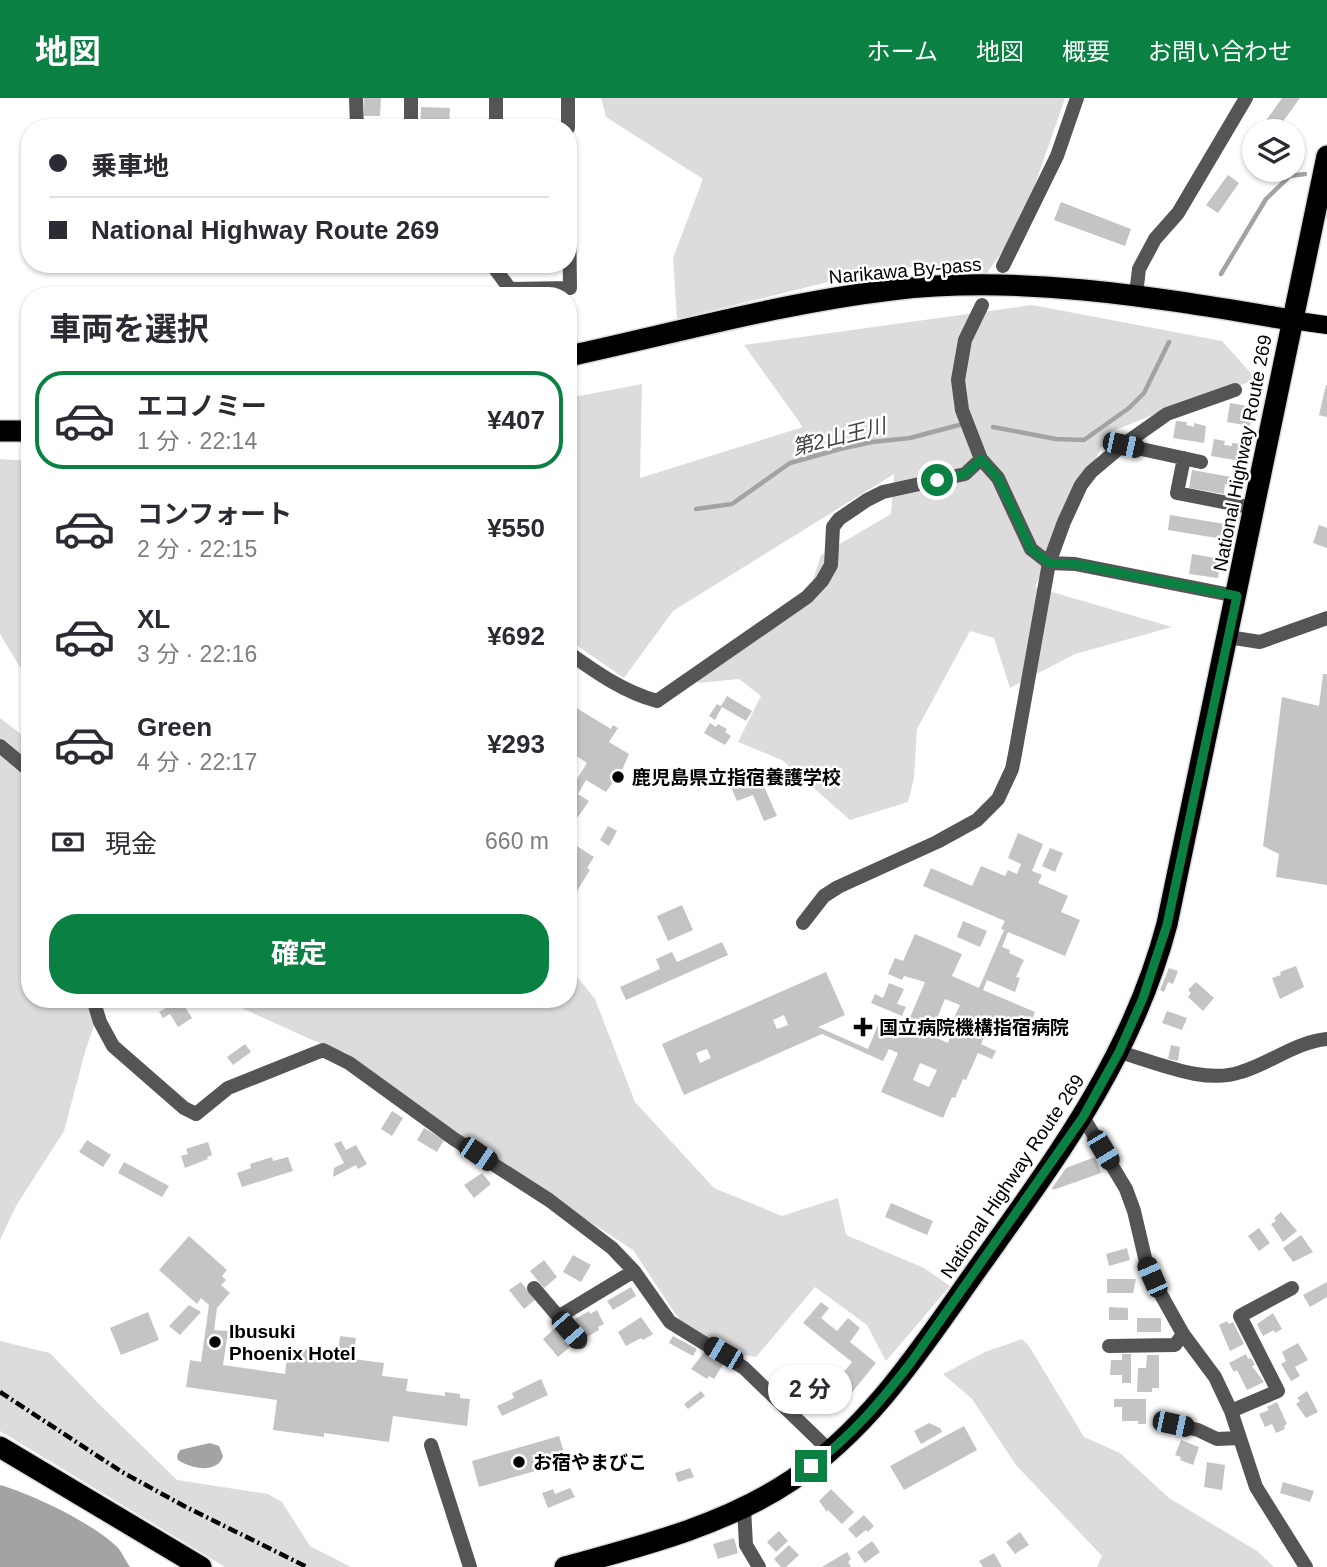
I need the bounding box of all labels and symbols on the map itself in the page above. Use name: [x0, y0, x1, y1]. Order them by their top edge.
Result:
street label: Narikawa By-pass: [828, 253, 982, 288]
street label: National Highway Route 269: [1209, 333, 1276, 573]
water label: 第2山王川: [790, 413, 890, 459]
car: [1101, 430, 1146, 460]
route start: [921, 464, 953, 496]
place label: 鹿児島県立指宿養護学校: [632, 767, 841, 788]
marker: 鹿児島県立指宿養護学校: [610, 769, 626, 785]
marker: 国立病院機構指宿病院: [853, 1017, 873, 1037]
place label: 国立病院機構指宿病院: [879, 1017, 1069, 1038]
street label: National Highway Route 269: [936, 1071, 1088, 1282]
car: [1084, 1127, 1123, 1173]
car: [455, 1134, 502, 1174]
car: [1134, 1254, 1171, 1300]
car: [548, 1307, 591, 1353]
place label: Ibusuki Phoenix Hotel: [229, 1321, 356, 1364]
car: [700, 1333, 747, 1373]
marker: Ibusuki Phoenix Hotel: [207, 1334, 223, 1350]
callout: 2 分: [769, 1364, 853, 1414]
car: [1151, 1409, 1196, 1439]
route end: [795, 1450, 827, 1482]
place label: お宿やまびこ: [533, 1452, 647, 1473]
marker: お宿やまびこ: [511, 1454, 527, 1470]

